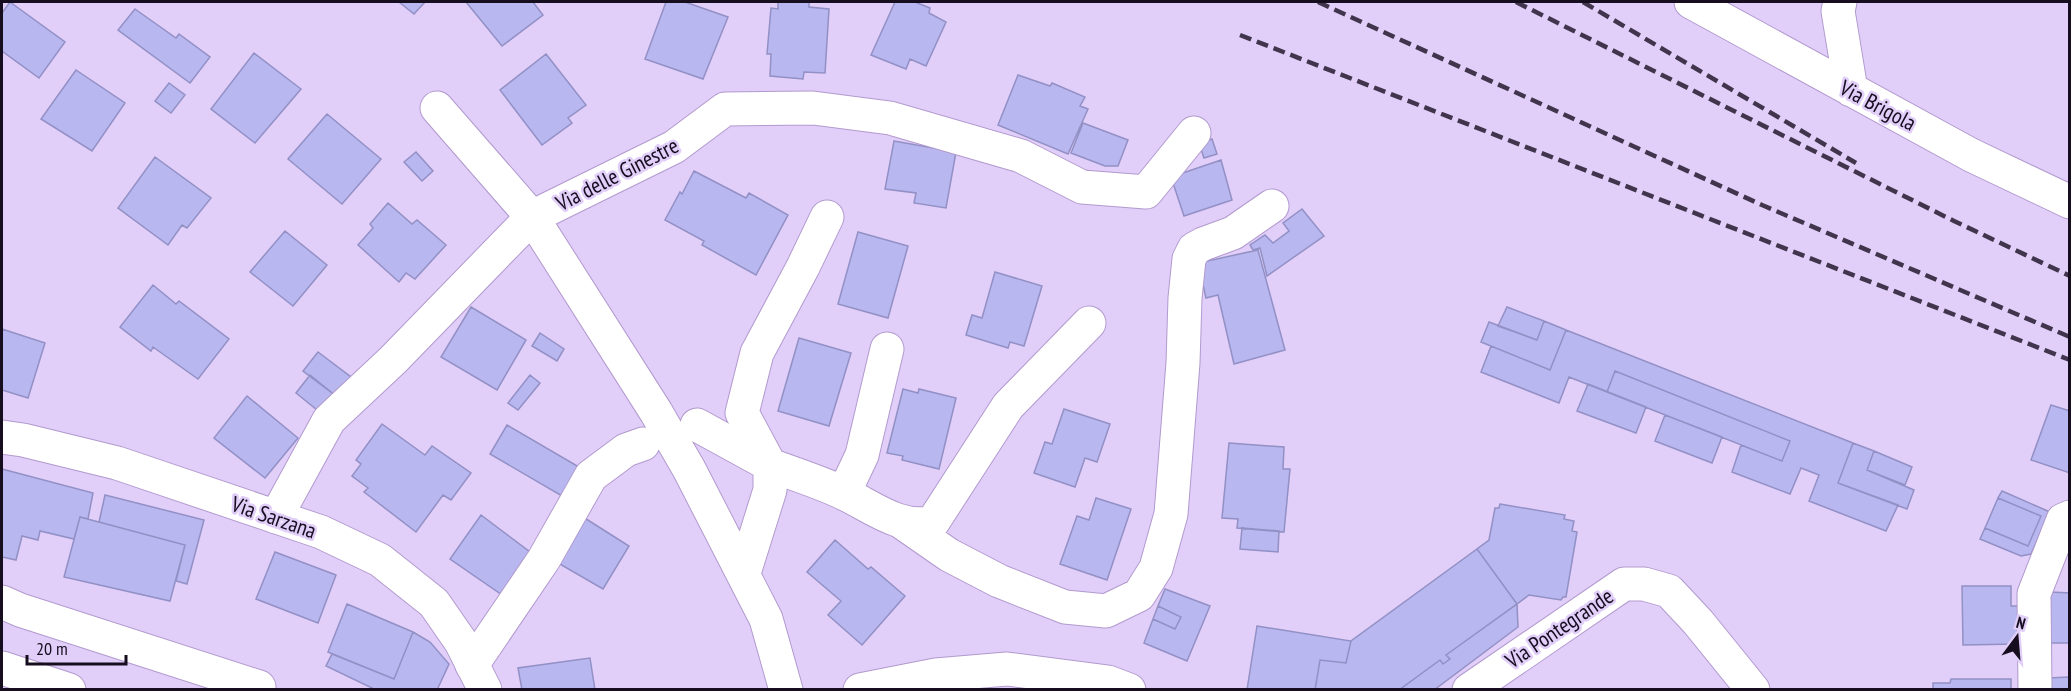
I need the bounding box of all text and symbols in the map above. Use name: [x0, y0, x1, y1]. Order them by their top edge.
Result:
street label: Via Brigola: [1834, 73, 1921, 137]
street label: Via delle Ginestre: [550, 131, 683, 217]
street label: Via Sarzana: [227, 489, 320, 545]
street label: Via Pontegrande: [1499, 582, 1618, 675]
north arrow: [1987, 607, 2047, 667]
text: N: [2014, 612, 2028, 633]
scale bar: [27, 628, 126, 666]
text: 20 m: [36, 637, 68, 660]

